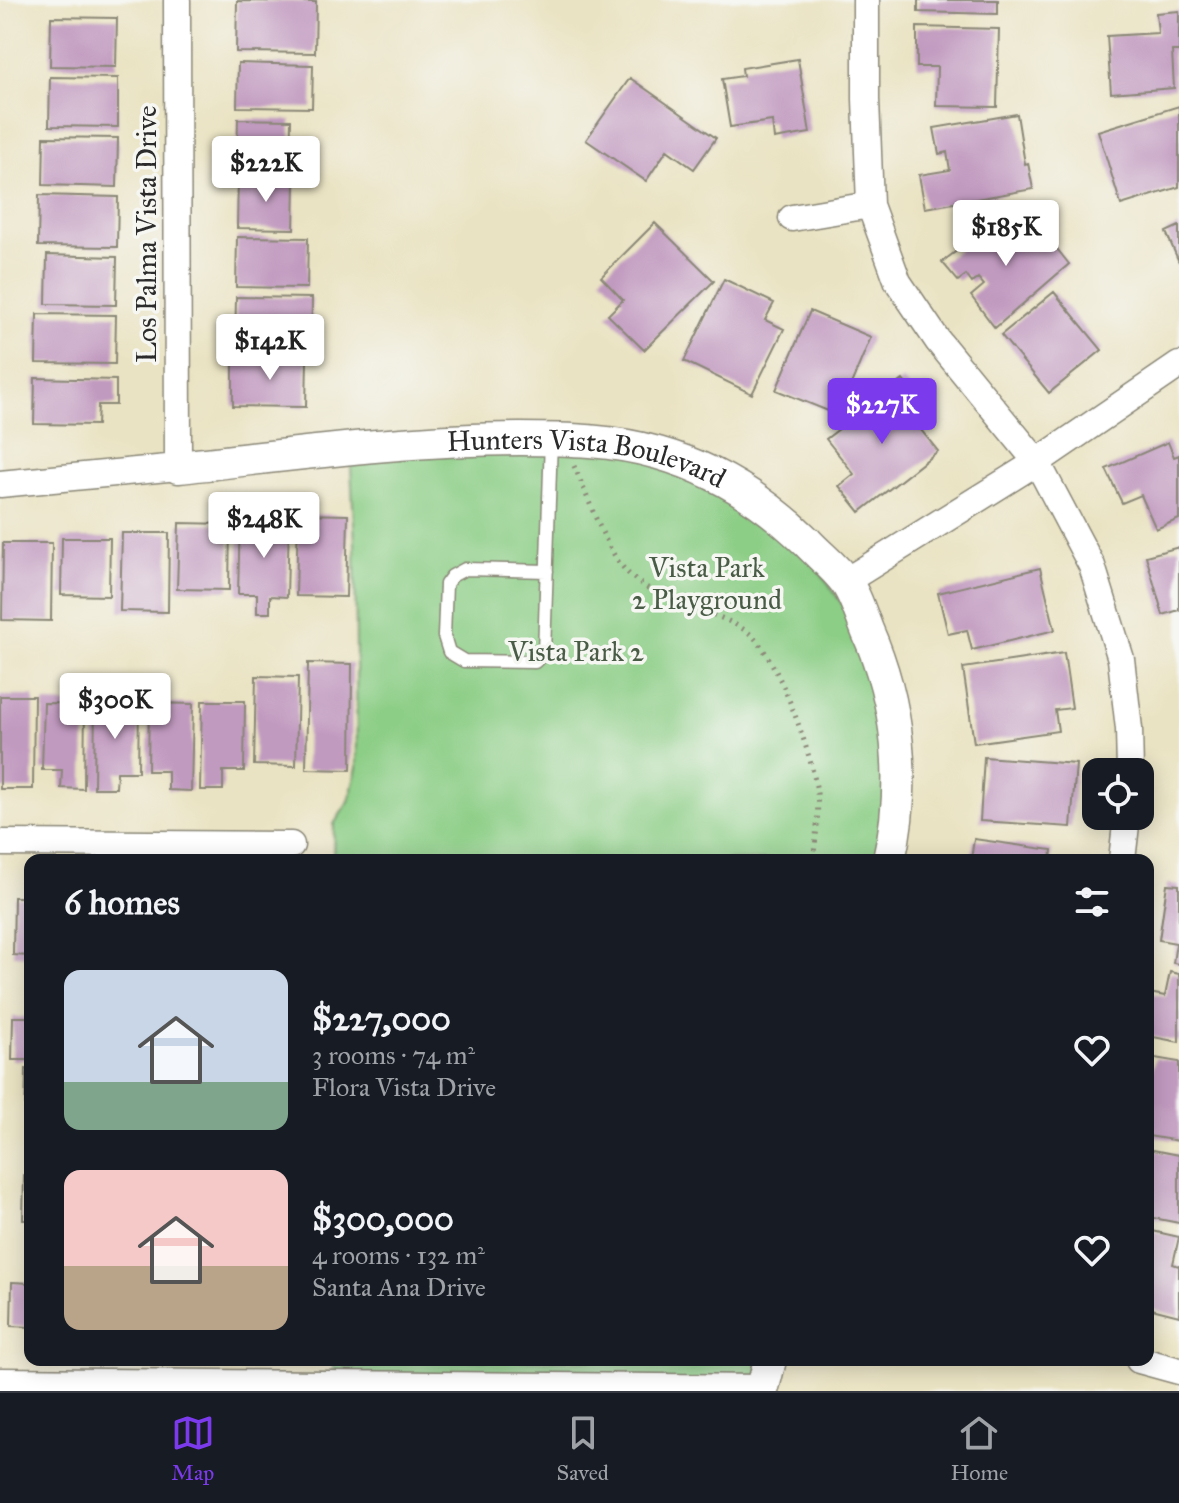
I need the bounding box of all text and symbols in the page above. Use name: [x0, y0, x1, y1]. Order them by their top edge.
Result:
street label: Los Palma Vista Drive: [129, 105, 164, 363]
pin: $222K: [210, 136, 322, 204]
text: $222K: [230, 146, 302, 178]
pin: $185K: [950, 200, 1062, 268]
text: $185K: [971, 210, 1041, 242]
pin: $142K: [214, 314, 326, 382]
text: $142K: [234, 324, 306, 356]
pin: $227K: [826, 378, 938, 446]
text: $227K: [846, 388, 918, 420]
street label: Hunters Vista Boulevard: [446, 422, 732, 496]
pin: $248K: [208, 492, 320, 560]
text: $248K: [226, 502, 302, 534]
park label: Vista Park 2 Playground: [632, 550, 782, 617]
park label: Vista Park 2: [507, 634, 644, 669]
pin: $300K: [59, 673, 171, 741]
text: $300K: [78, 683, 152, 715]
map controls: [1082, 758, 1154, 830]
button: locate: [1082, 758, 1154, 830]
icon: filters: [1070, 880, 1114, 924]
text: 6 homes: [64, 882, 180, 923]
text: $227,000: [312, 998, 451, 1039]
icon: home: [128, 1002, 224, 1098]
icon: heart: [1070, 1028, 1114, 1072]
text: 3 rooms · 74 m²: [312, 1039, 475, 1071]
text: Flora Vista Drive: [312, 1071, 496, 1103]
text: $300,000: [312, 1198, 454, 1239]
icon: home: [128, 1202, 224, 1298]
icon: heart: [1070, 1228, 1114, 1272]
text: 4 rooms · 132 m²: [312, 1239, 485, 1271]
text: Santa Ana Drive: [312, 1271, 486, 1303]
tab: Map: [171, 1411, 215, 1486]
tab: Saved: [557, 1411, 609, 1486]
tab: Home: [951, 1411, 1008, 1486]

